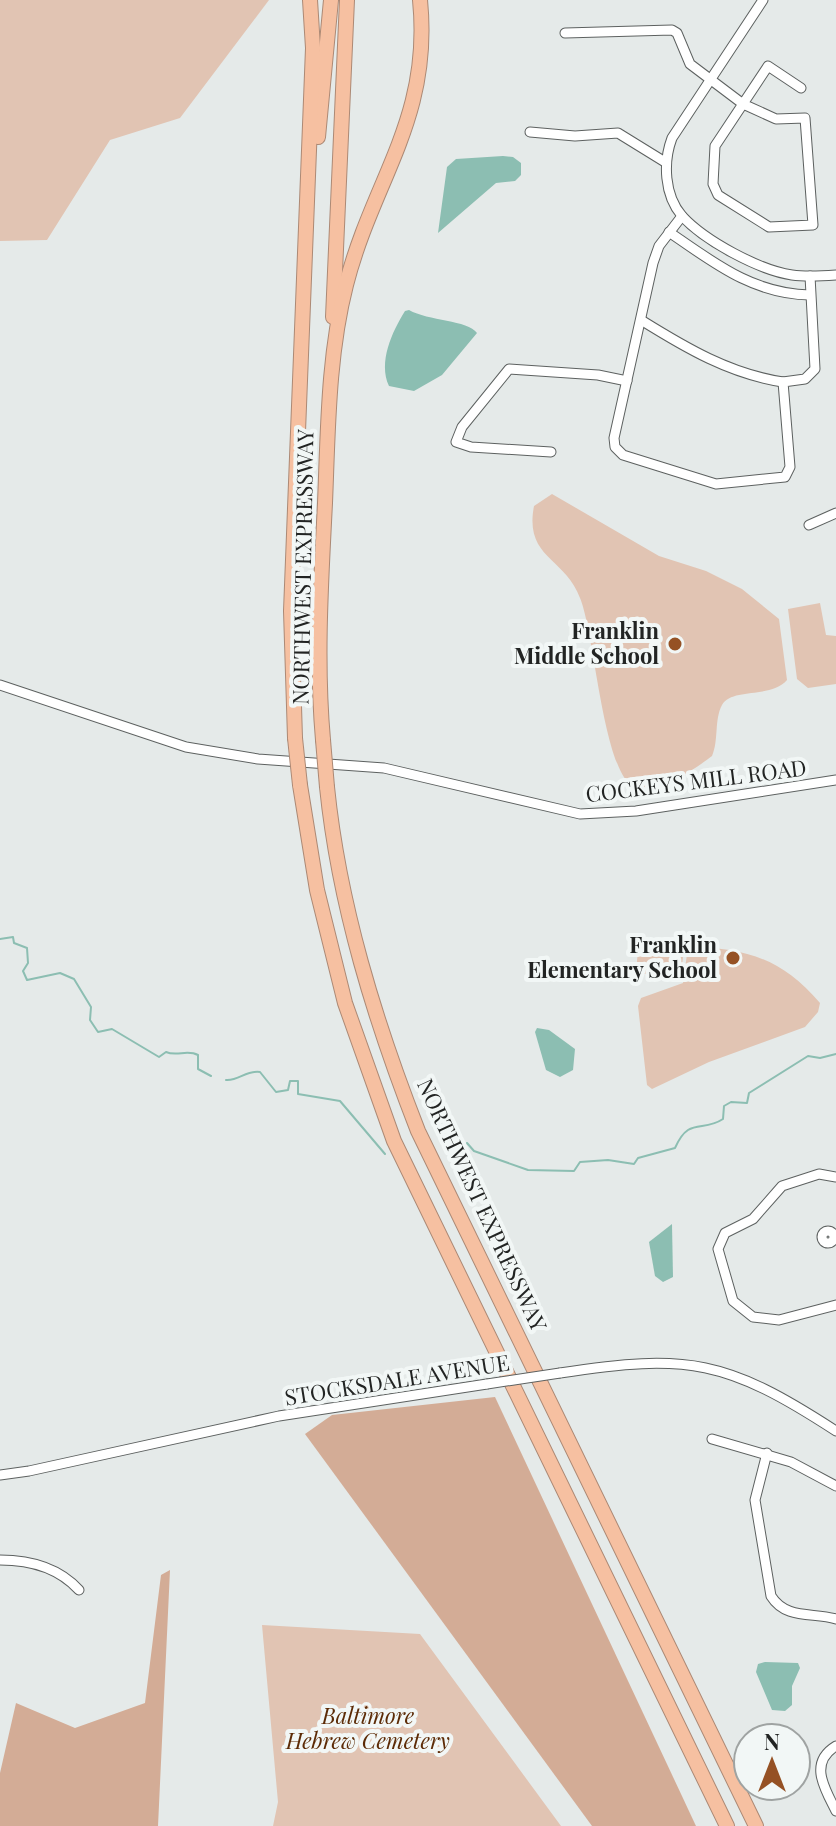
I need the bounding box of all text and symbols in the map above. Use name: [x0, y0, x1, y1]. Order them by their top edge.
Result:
street label: NORTHWEST EXPRESSWAY: [285, 429, 319, 705]
place label: Franklin Middle School: [514, 615, 659, 670]
marker: Franklin Middle School: [666, 635, 684, 653]
street label: COCKEYS MILL ROAD: [584, 752, 808, 808]
place label: Franklin Elementary School: [527, 929, 717, 984]
marker: Franklin Elementary School: [724, 949, 742, 967]
street label: NORTHWEST EXPRESSWAY: [411, 1073, 555, 1336]
street label: STOCKSDALE AVENUE: [282, 1346, 511, 1412]
park label: Baltimore Hebrew Cemetery: [285, 1700, 450, 1755]
north arrow: [732, 1722, 812, 1802]
text: N: [764, 1726, 780, 1756]

